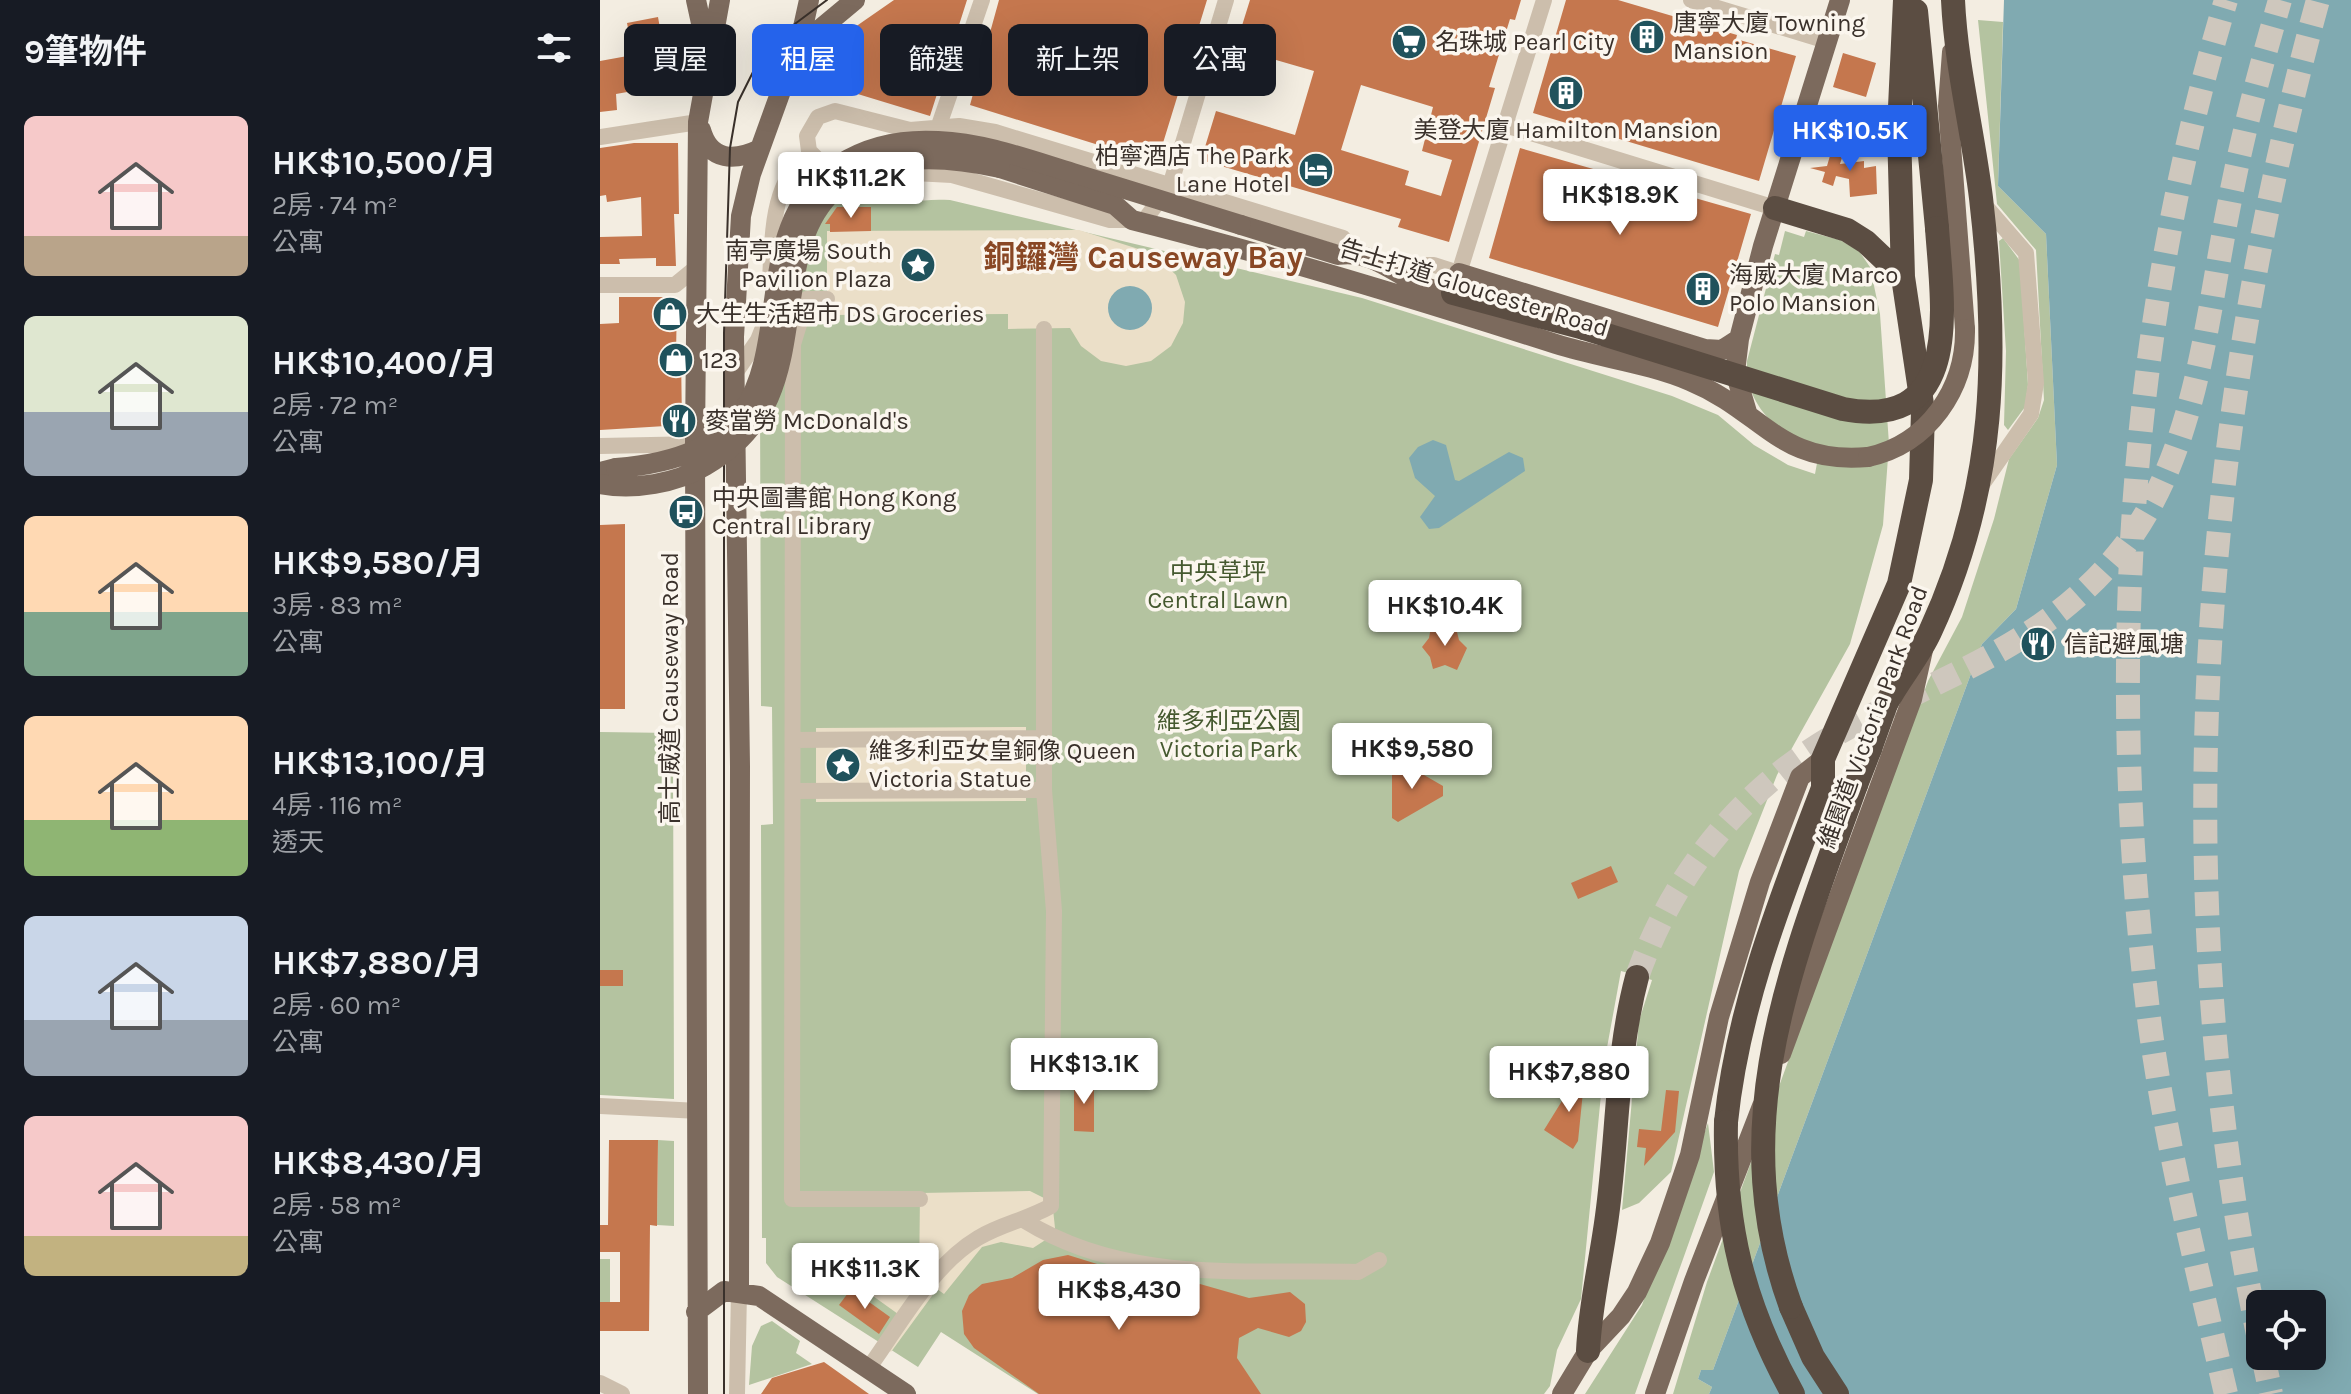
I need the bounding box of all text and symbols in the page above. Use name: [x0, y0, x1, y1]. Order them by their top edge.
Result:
place label: 唐寧大廈 Towning Mansion: [1673, 9, 1865, 65]
building icon: 唐寧大廈 Towning Mansion: [1628, 18, 1666, 56]
supermarket icon: 名珠城 Pearl City: [1390, 23, 1428, 61]
chip: 買屋: [624, 24, 736, 96]
chip: 租屋: [752, 24, 864, 96]
chip: 篩選: [880, 24, 992, 96]
chip: 新上架: [1008, 24, 1148, 96]
chip: 公寓: [1164, 24, 1276, 96]
icon: filters: [532, 26, 576, 70]
place label: 名珠城 Pearl City: [1435, 28, 1615, 56]
text: 9筆物件: [24, 32, 147, 72]
building icon: 美登大廈 Hamilton Mansion: [1547, 74, 1585, 112]
pin: HK$10.5K: [1767, 105, 1933, 173]
text: HK$10.5K: [1792, 115, 1908, 146]
place label: 美登大廈 Hamilton Mansion: [1414, 116, 1719, 144]
place label: 柏寧酒店 The Park Lane Hotel: [1095, 142, 1290, 198]
text: HK$10,500/月: [272, 143, 497, 183]
icon: home: [88, 148, 184, 244]
hotel icon: 柏寧酒店 The Park Lane Hotel: [1297, 151, 1335, 189]
pin: HK$11.2K: [768, 152, 934, 220]
text: HK$11.2K: [796, 162, 906, 193]
pin: HK$18.9K: [1537, 169, 1703, 237]
text: HK$18.9K: [1561, 179, 1679, 210]
text: 2房 · 74 m²: [272, 190, 398, 221]
text: 公寓: [272, 227, 324, 258]
street label: 告士打道 Gloucester Road: [1336, 234, 1612, 342]
place label: 南亭廣場 South Pavilion Plaza: [725, 237, 892, 293]
district label: 銅鑼灣 Causeway Bay: [983, 239, 1303, 276]
place icon: 南亭廣場 South Pavilion Plaza: [899, 246, 937, 284]
place label: 海威大廈 Marco Polo Mansion: [1729, 261, 1898, 317]
building icon: 海威大廈 Marco Polo Mansion: [1684, 270, 1722, 308]
shop icon: 大生生活超市 DS Groceries: [651, 295, 689, 333]
place label: 大生生活超市 DS Groceries: [696, 300, 984, 328]
shop icon: 123: [657, 341, 695, 379]
text: HK$10,400/月: [272, 343, 497, 383]
place label: 123: [702, 346, 738, 374]
icon: home: [88, 348, 184, 444]
text: 2房 · 72 m²: [272, 390, 398, 421]
restaurant icon: 麥當勞 McDonald's: [660, 402, 698, 440]
place label: 麥當勞 McDonald's: [705, 407, 909, 435]
text: 公寓: [272, 427, 324, 458]
place label: 中央圖書館 Hong Kong Central Library: [712, 484, 957, 540]
bus stop icon: 中央圖書館 Hong Kong Central Library: [667, 493, 705, 531]
text: HK$9,580/月: [272, 543, 484, 583]
icon: home: [88, 548, 184, 644]
street label: 高士威道 Causeway Road: [656, 552, 684, 824]
park label: 中央草坪 Central Lawn: [1147, 558, 1289, 614]
pin: HK$10.4K: [1362, 580, 1528, 648]
street label: 維園道 Victoria Park Road: [1812, 582, 1934, 852]
text: 3房 · 83 m²: [272, 590, 403, 621]
text: HK$10.4K: [1386, 590, 1504, 621]
restaurant icon: 信記避風塘: [2019, 625, 2057, 663]
text: 公寓: [272, 627, 324, 658]
place label: 信記避風塘: [2064, 630, 2184, 658]
park label: 維多利亞公園 Victoria Park: [1157, 707, 1301, 763]
pin: HK$9,580: [1329, 723, 1495, 791]
text: HK$9,580: [1350, 733, 1474, 764]
place label: 維多利亞女皇銅像 Queen Victoria Statue: [869, 737, 1136, 793]
text: HK$13,100/月: [272, 743, 489, 783]
place icon: 維多利亞女皇銅像 Queen Victoria Statue: [824, 746, 862, 784]
icon: home: [88, 748, 184, 844]
text: 4房 · 116 m²: [272, 790, 403, 821]
text: 透天: [272, 827, 324, 858]
text: HK$7,880/月: [272, 943, 483, 983]
icon: home: [88, 948, 184, 1044]
text: 2房 · 60 m²: [272, 990, 401, 1021]
text: 公寓: [272, 1027, 324, 1058]
pin: HK$13.1K: [1001, 1038, 1167, 1106]
pin: HK$7,880: [1486, 1046, 1652, 1114]
text: HK$13.1K: [1029, 1048, 1139, 1079]
text: HK$7,880: [1508, 1056, 1630, 1087]
text: HK$8,430/月: [272, 1143, 485, 1183]
icon: home: [88, 1148, 184, 1244]
text: 2房 · 58 m²: [272, 1190, 402, 1221]
text: 公寓: [272, 1227, 324, 1258]
pin: HK$11.3K: [782, 1243, 948, 1311]
text: HK$11.3K: [810, 1253, 920, 1284]
pin: HK$8,430: [1036, 1264, 1202, 1332]
text: HK$8,430: [1057, 1274, 1181, 1305]
map controls: [2246, 1290, 2326, 1370]
button: locate: [2246, 1290, 2326, 1370]

